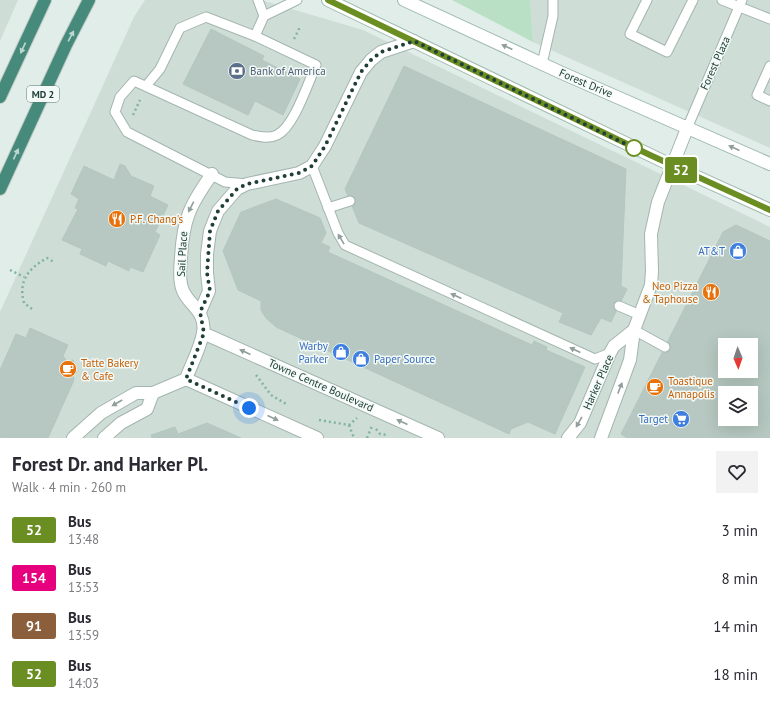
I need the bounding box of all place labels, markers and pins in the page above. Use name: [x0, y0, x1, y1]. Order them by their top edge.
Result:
bank icon: Bank of America: [227, 61, 247, 81]
place label: Bank of America: [250, 64, 326, 78]
unlabelled marker: [625, 139, 643, 157]
restaurant icon: P.F. Chang's: [107, 209, 127, 229]
place label: P.F. Chang's: [130, 212, 184, 226]
shop icon: AT&T: [728, 241, 748, 261]
place label: AT&T: [698, 244, 725, 258]
place label: Neo Pizza & Taphouse: [642, 279, 698, 306]
restaurant icon: Neo Pizza & Taphouse: [701, 282, 721, 302]
place label: Warby Parker: [299, 339, 329, 366]
shop icon: Warby Parker: [331, 342, 351, 362]
shop icon: Paper Source: [351, 349, 371, 369]
place label: Paper Source: [374, 352, 436, 366]
place label: Tatte Bakery & Cafe: [81, 356, 140, 383]
cafe icon: Tatte Bakery & Cafe: [58, 359, 78, 379]
place label: Toastique Annapolis: [668, 374, 715, 401]
cafe icon: Toastique Annapolis: [645, 377, 665, 397]
supermarket icon: Target: [671, 409, 691, 429]
place label: Target: [639, 412, 668, 426]

